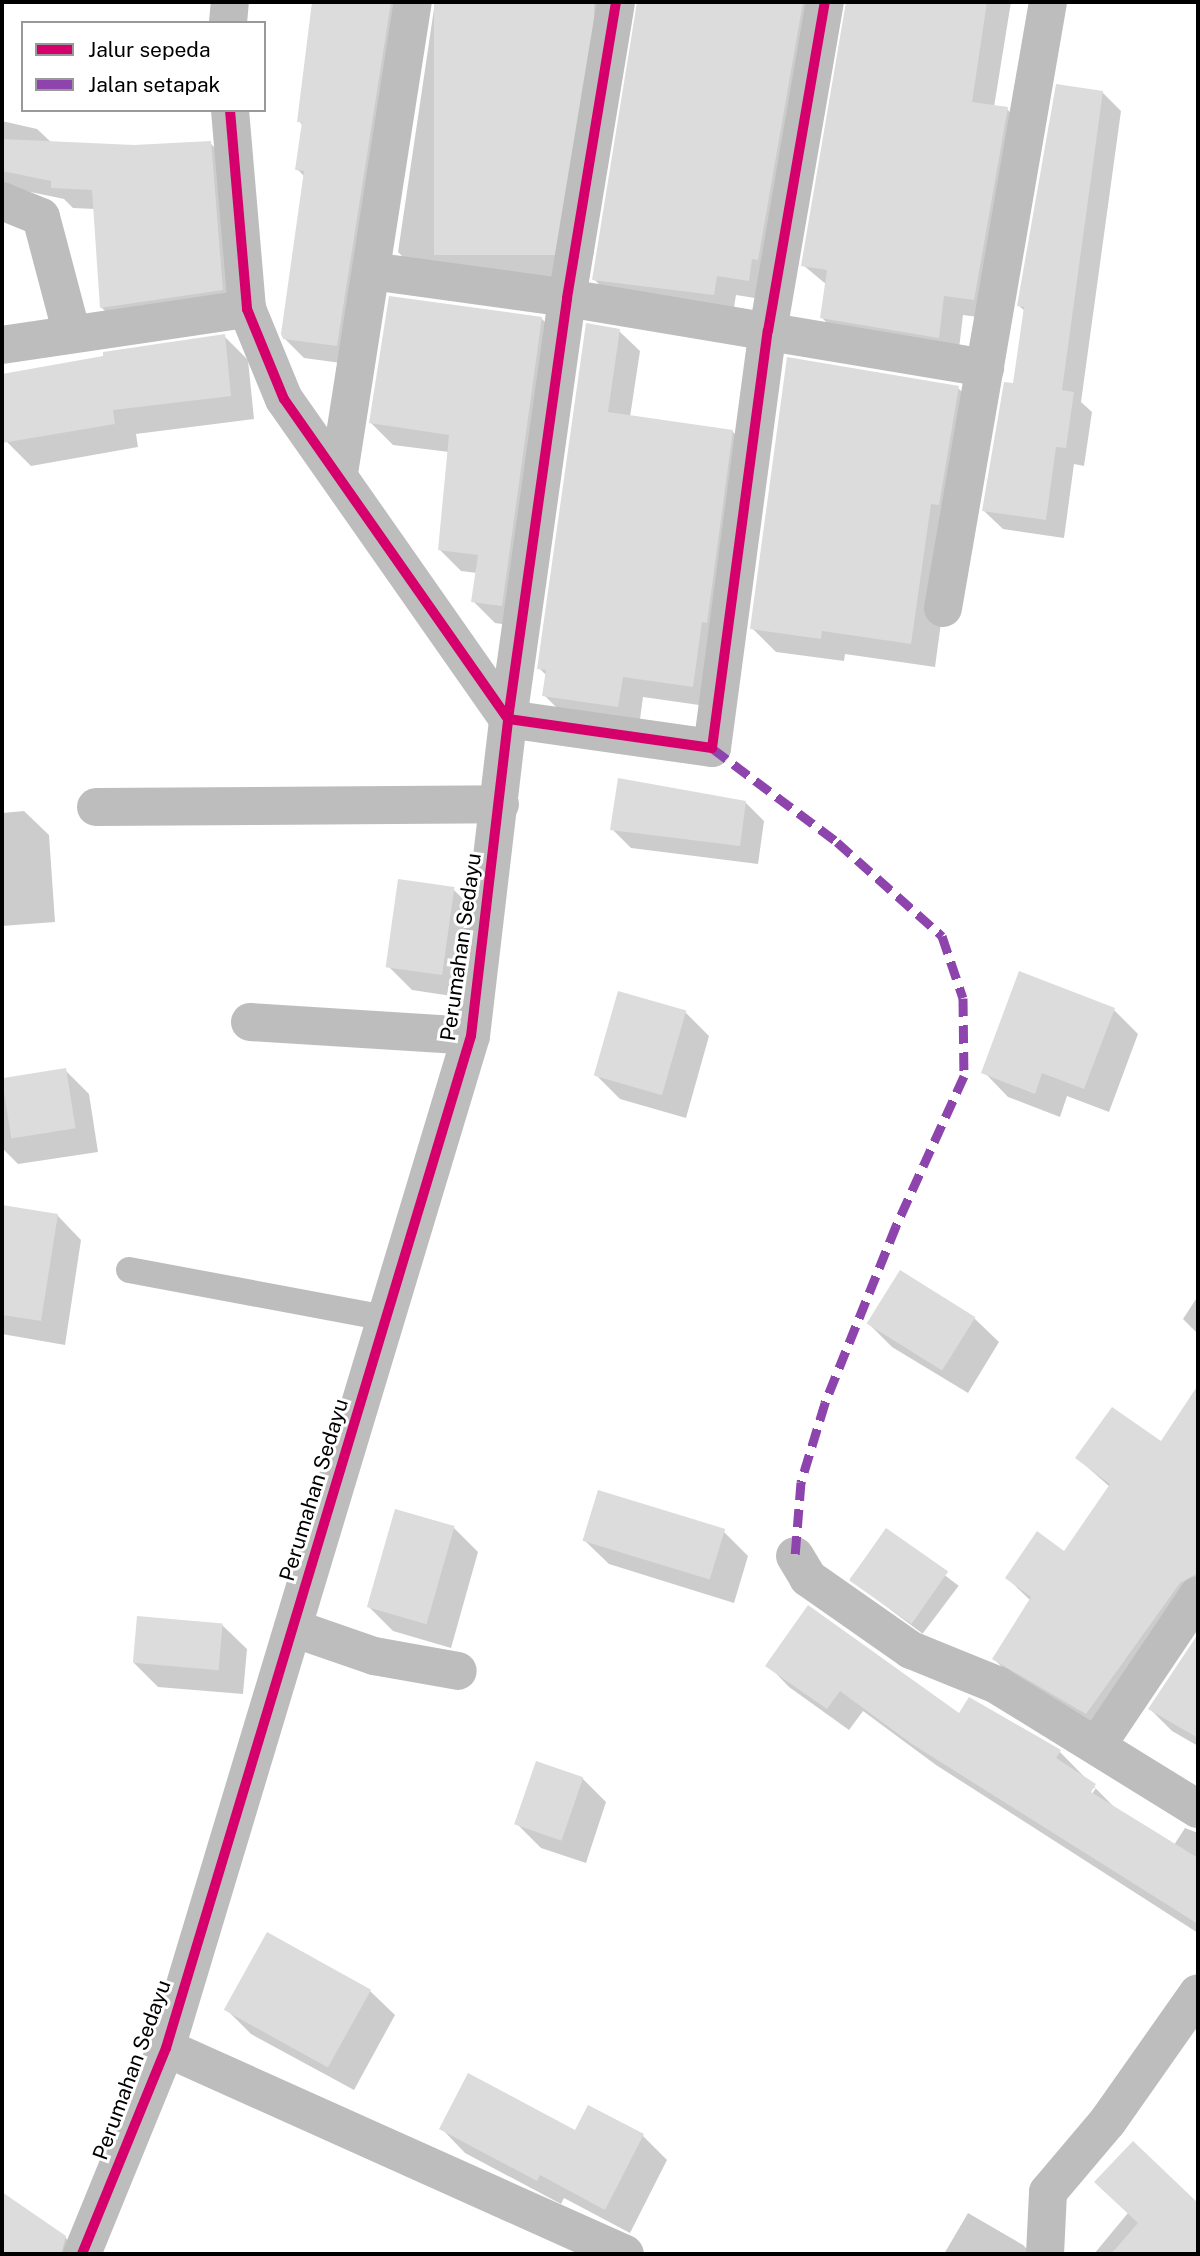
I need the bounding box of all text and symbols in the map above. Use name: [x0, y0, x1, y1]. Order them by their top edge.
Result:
legend: [21, 21, 266, 112]
text: Jalur sepeda: [88, 37, 211, 62]
text: Jalan setapak: [88, 72, 220, 97]
street label: Perumahan Sedayu: [435, 851, 487, 1043]
street label: Perumahan Sedayu: [274, 1396, 354, 1584]
street label: Perumahan Sedayu: [88, 1977, 176, 2163]

